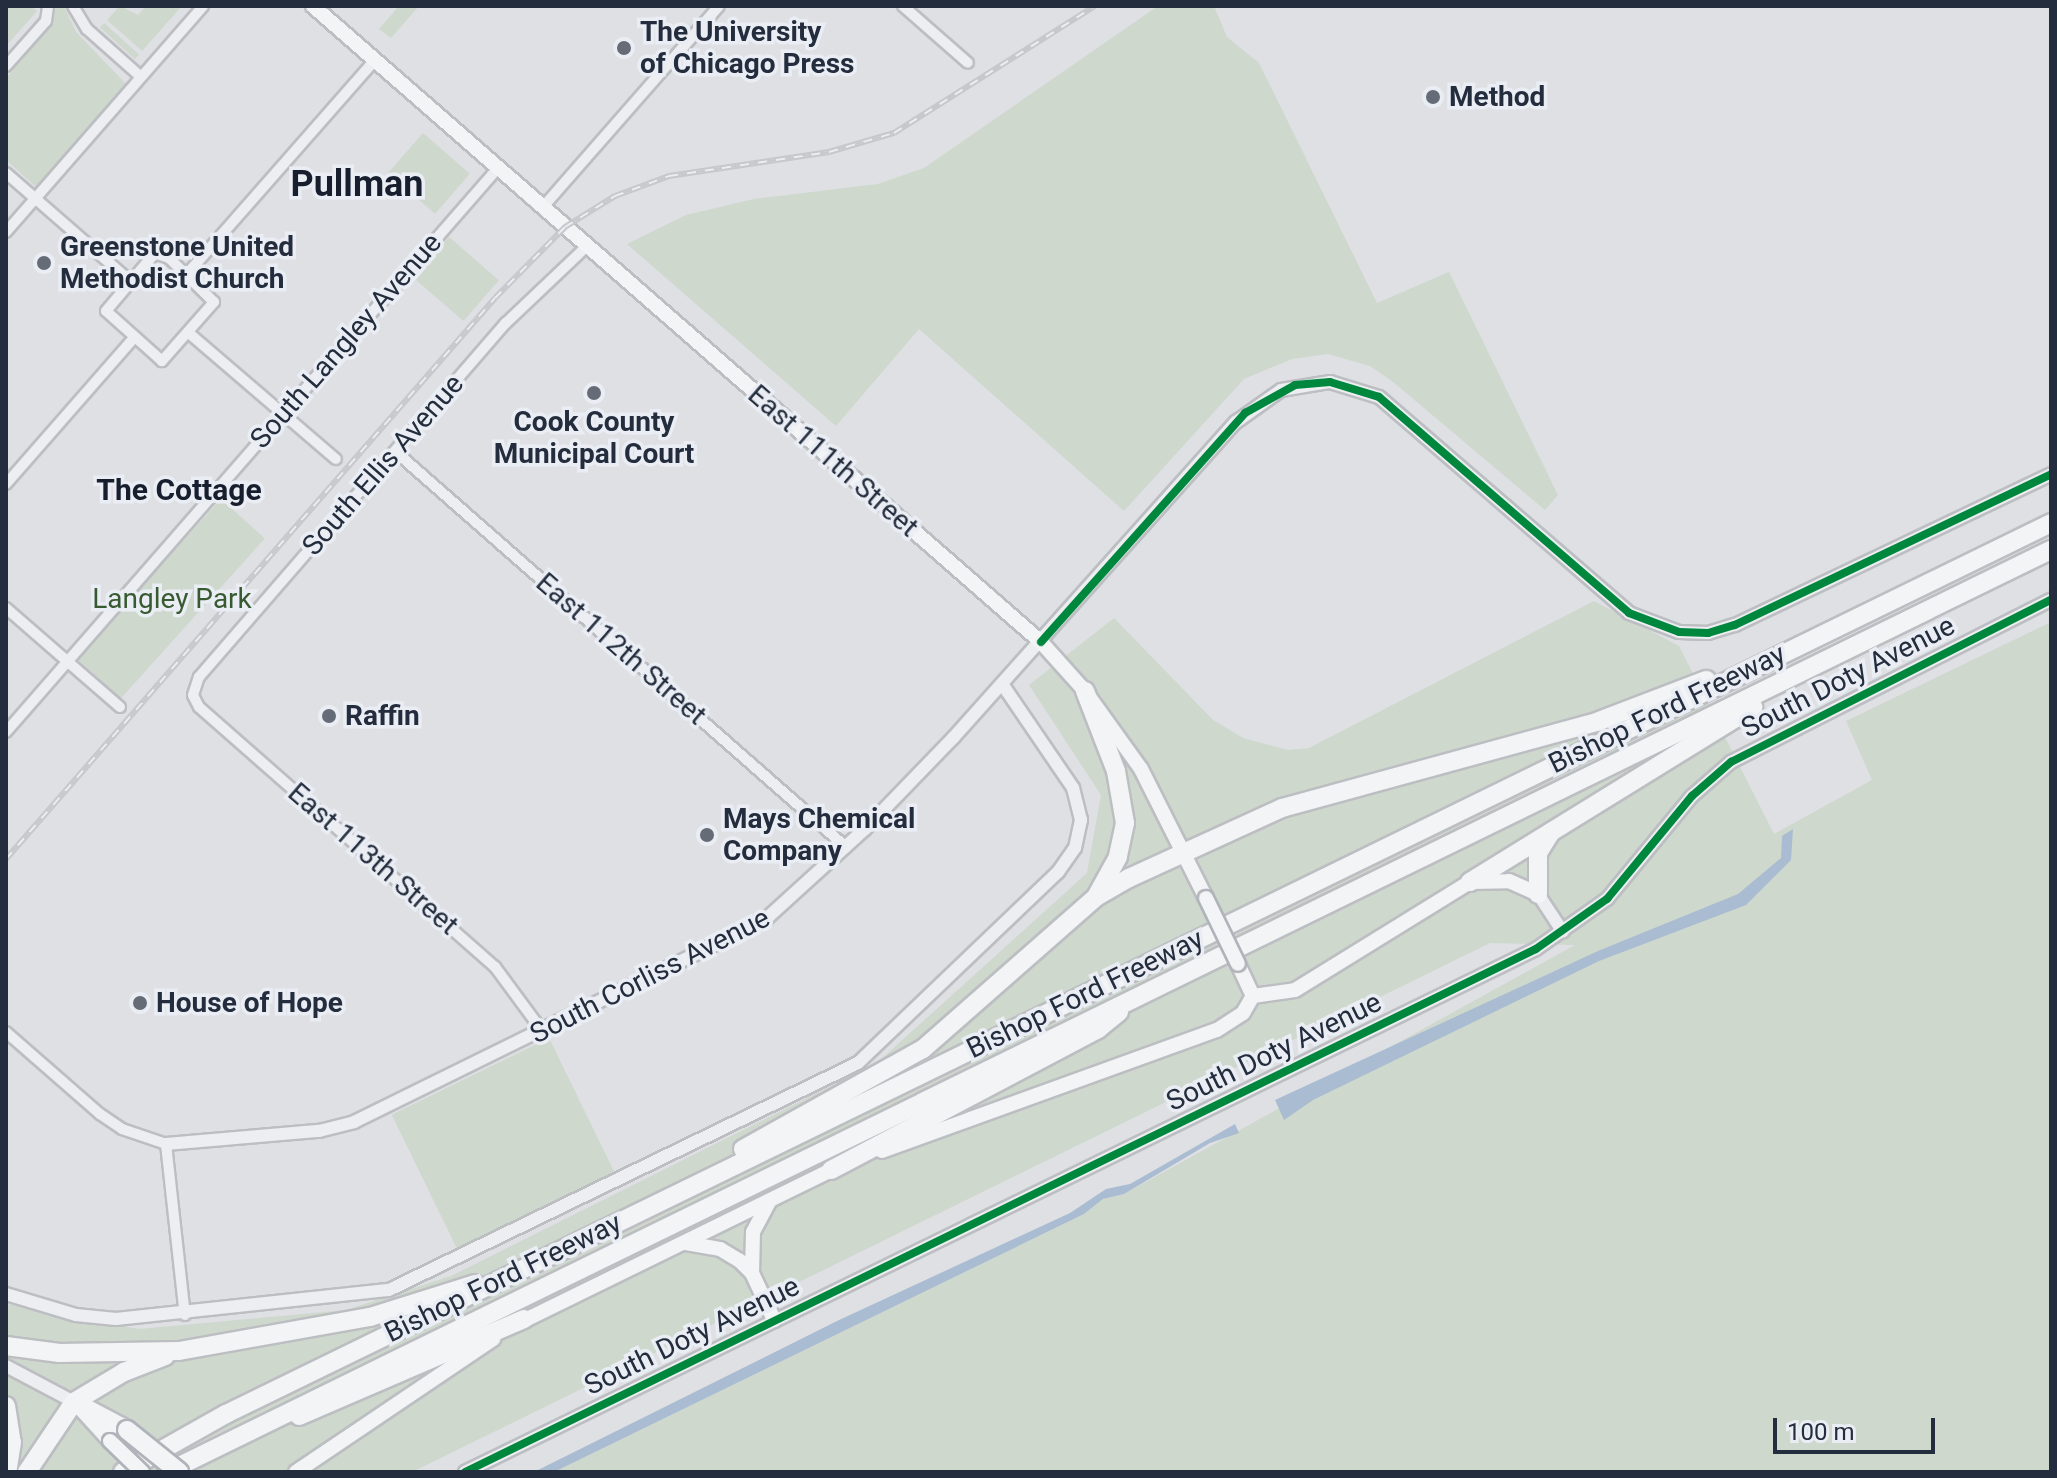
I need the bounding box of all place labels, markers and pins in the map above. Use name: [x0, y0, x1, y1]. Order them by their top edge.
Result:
place label: The University of Chicago Press: [640, 15, 854, 81]
marker: The University of Chicago Press: [615, 39, 633, 57]
place label: Method: [1449, 80, 1545, 114]
marker: Method: [1424, 88, 1442, 106]
place label: Greenstone United Methodist Church: [60, 230, 294, 296]
marker: Greenstone United Methodist Church: [35, 254, 53, 272]
marker: Cook County Municipal Court: [585, 384, 603, 402]
place label: Cook County Municipal Court: [494, 405, 694, 471]
place label: Raffin: [345, 699, 420, 733]
marker: Raffin: [320, 707, 338, 725]
place label: Mays Chemical Company: [723, 802, 916, 868]
marker: Mays Chemical Company: [698, 826, 716, 844]
place label: House of Hope: [156, 986, 343, 1020]
marker: House of Hope: [131, 994, 149, 1012]

